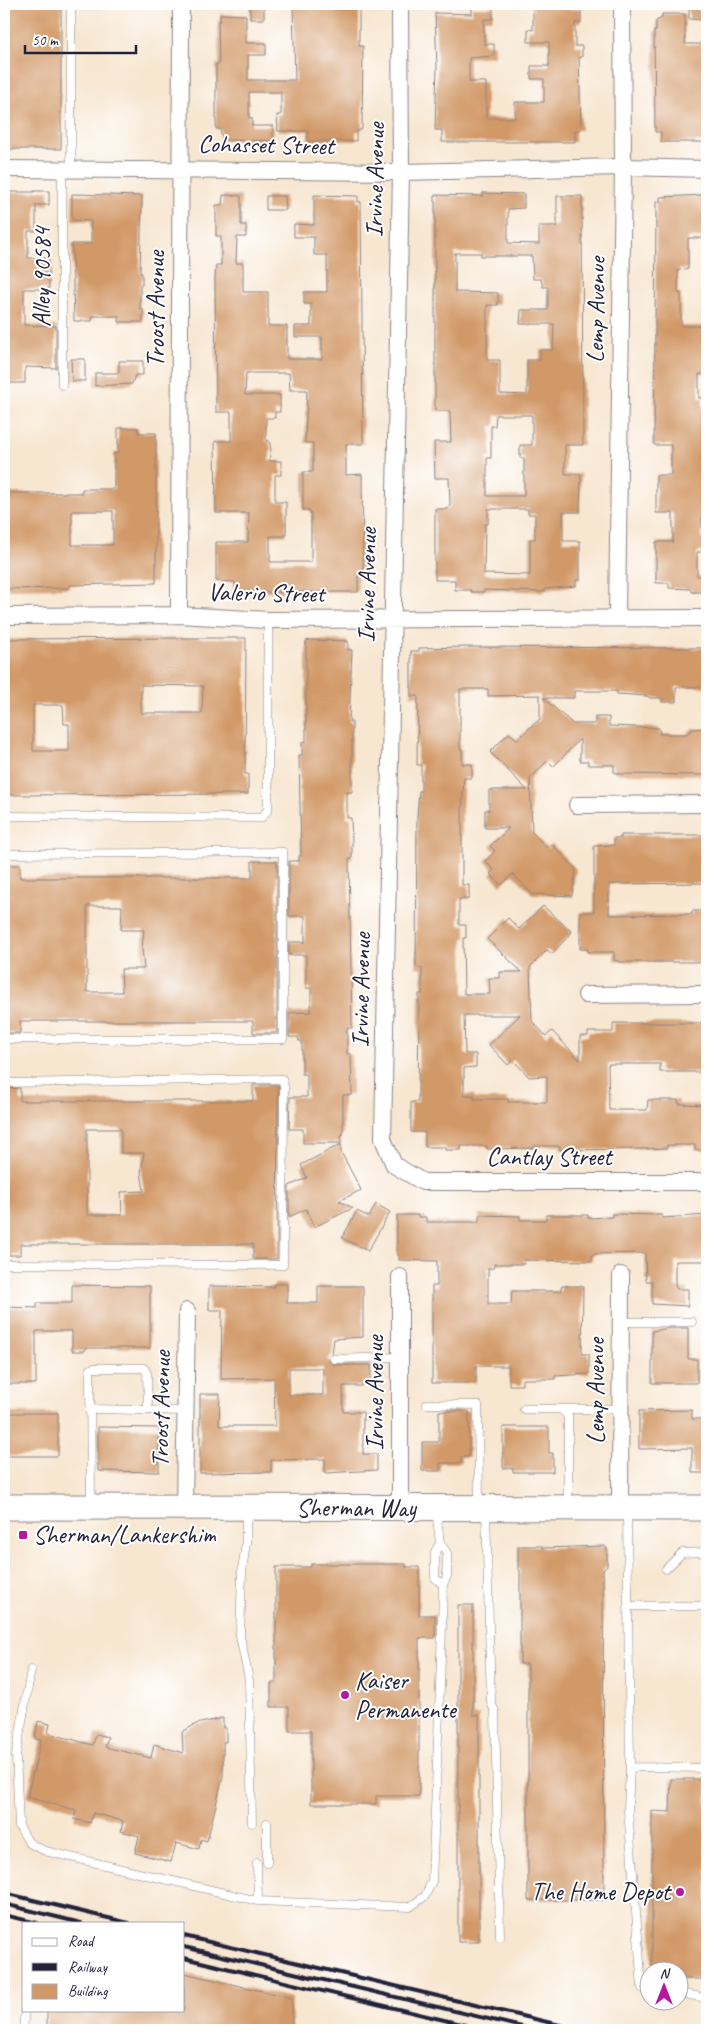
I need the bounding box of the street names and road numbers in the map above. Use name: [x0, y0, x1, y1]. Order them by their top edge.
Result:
street label: Irvine Avenue: [358, 121, 392, 238]
street label: Cohasset Street: [198, 128, 337, 162]
street label: Alley 90584: [26, 224, 58, 327]
street label: Troost Avenue: [140, 249, 172, 367]
street label: Lemp Avenue: [579, 255, 613, 363]
street label: Irvine Avenue: [350, 526, 384, 643]
street label: Valerio Street: [207, 576, 327, 610]
street label: Irvine Avenue: [344, 931, 378, 1048]
street label: Cantlay Street: [486, 1141, 614, 1173]
street label: Irvine Avenue: [359, 1334, 391, 1450]
street label: Lemp Avenue: [580, 1336, 612, 1444]
street label: Troost Avenue: [144, 1349, 178, 1467]
street label: Sherman Way: [296, 1492, 417, 1524]

